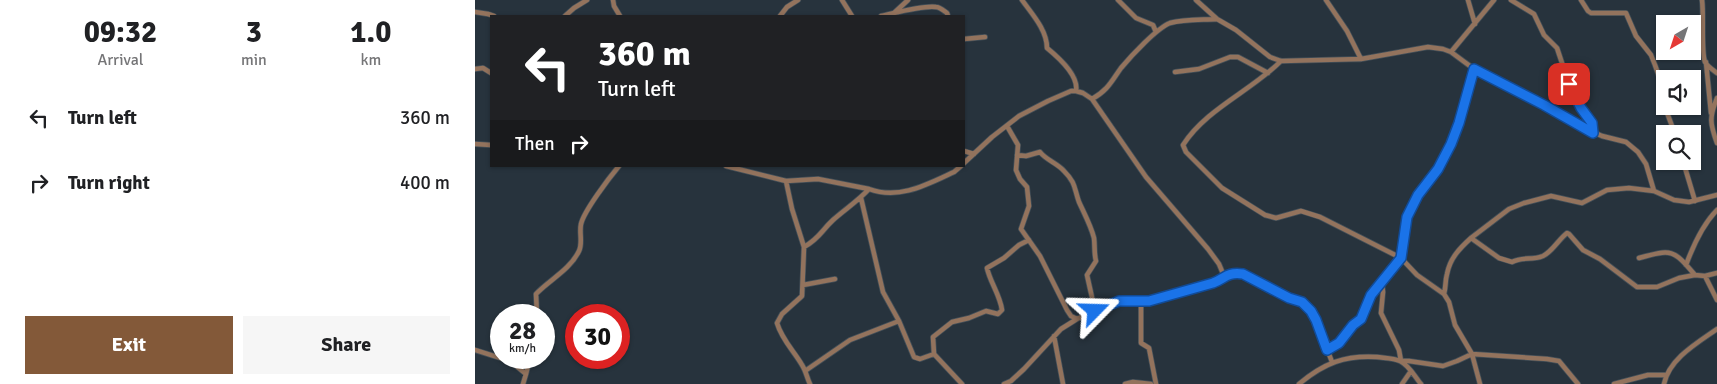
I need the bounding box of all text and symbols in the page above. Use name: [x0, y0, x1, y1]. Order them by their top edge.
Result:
text: 09:32: [84, 14, 157, 51]
text: 3: [246, 14, 262, 51]
text: 1.0: [350, 14, 391, 51]
north arrow: [1656, 15, 1701, 60]
map controls: [1656, 15, 1701, 170]
text: 360 m: [598, 32, 691, 75]
icon: left: [515, 35, 580, 100]
text: Arrival: [97, 50, 143, 70]
text: min: [241, 50, 267, 70]
text: km: [360, 50, 381, 70]
pin: [1548, 63, 1590, 105]
icon: arrive: [1555, 70, 1583, 98]
button: sound: [1656, 70, 1701, 115]
text: Turn left: [598, 75, 676, 102]
icon: left: [25, 104, 53, 132]
text: Turn left: [68, 106, 137, 130]
text: 360 m: [400, 106, 450, 130]
button: search: [1656, 125, 1701, 170]
icon: right: [565, 130, 593, 158]
text: Then: [515, 132, 555, 156]
icon: right: [25, 169, 53, 197]
text: Turn right: [68, 171, 150, 195]
text: 400 m: [400, 171, 450, 195]
position arrow: [1068, 284, 1120, 336]
speed limit sign: 30: [565, 304, 630, 369]
text: 28: [509, 315, 536, 346]
button: Exit: [25, 316, 233, 374]
button: Share: [243, 316, 450, 374]
text: km/h: [509, 341, 536, 356]

